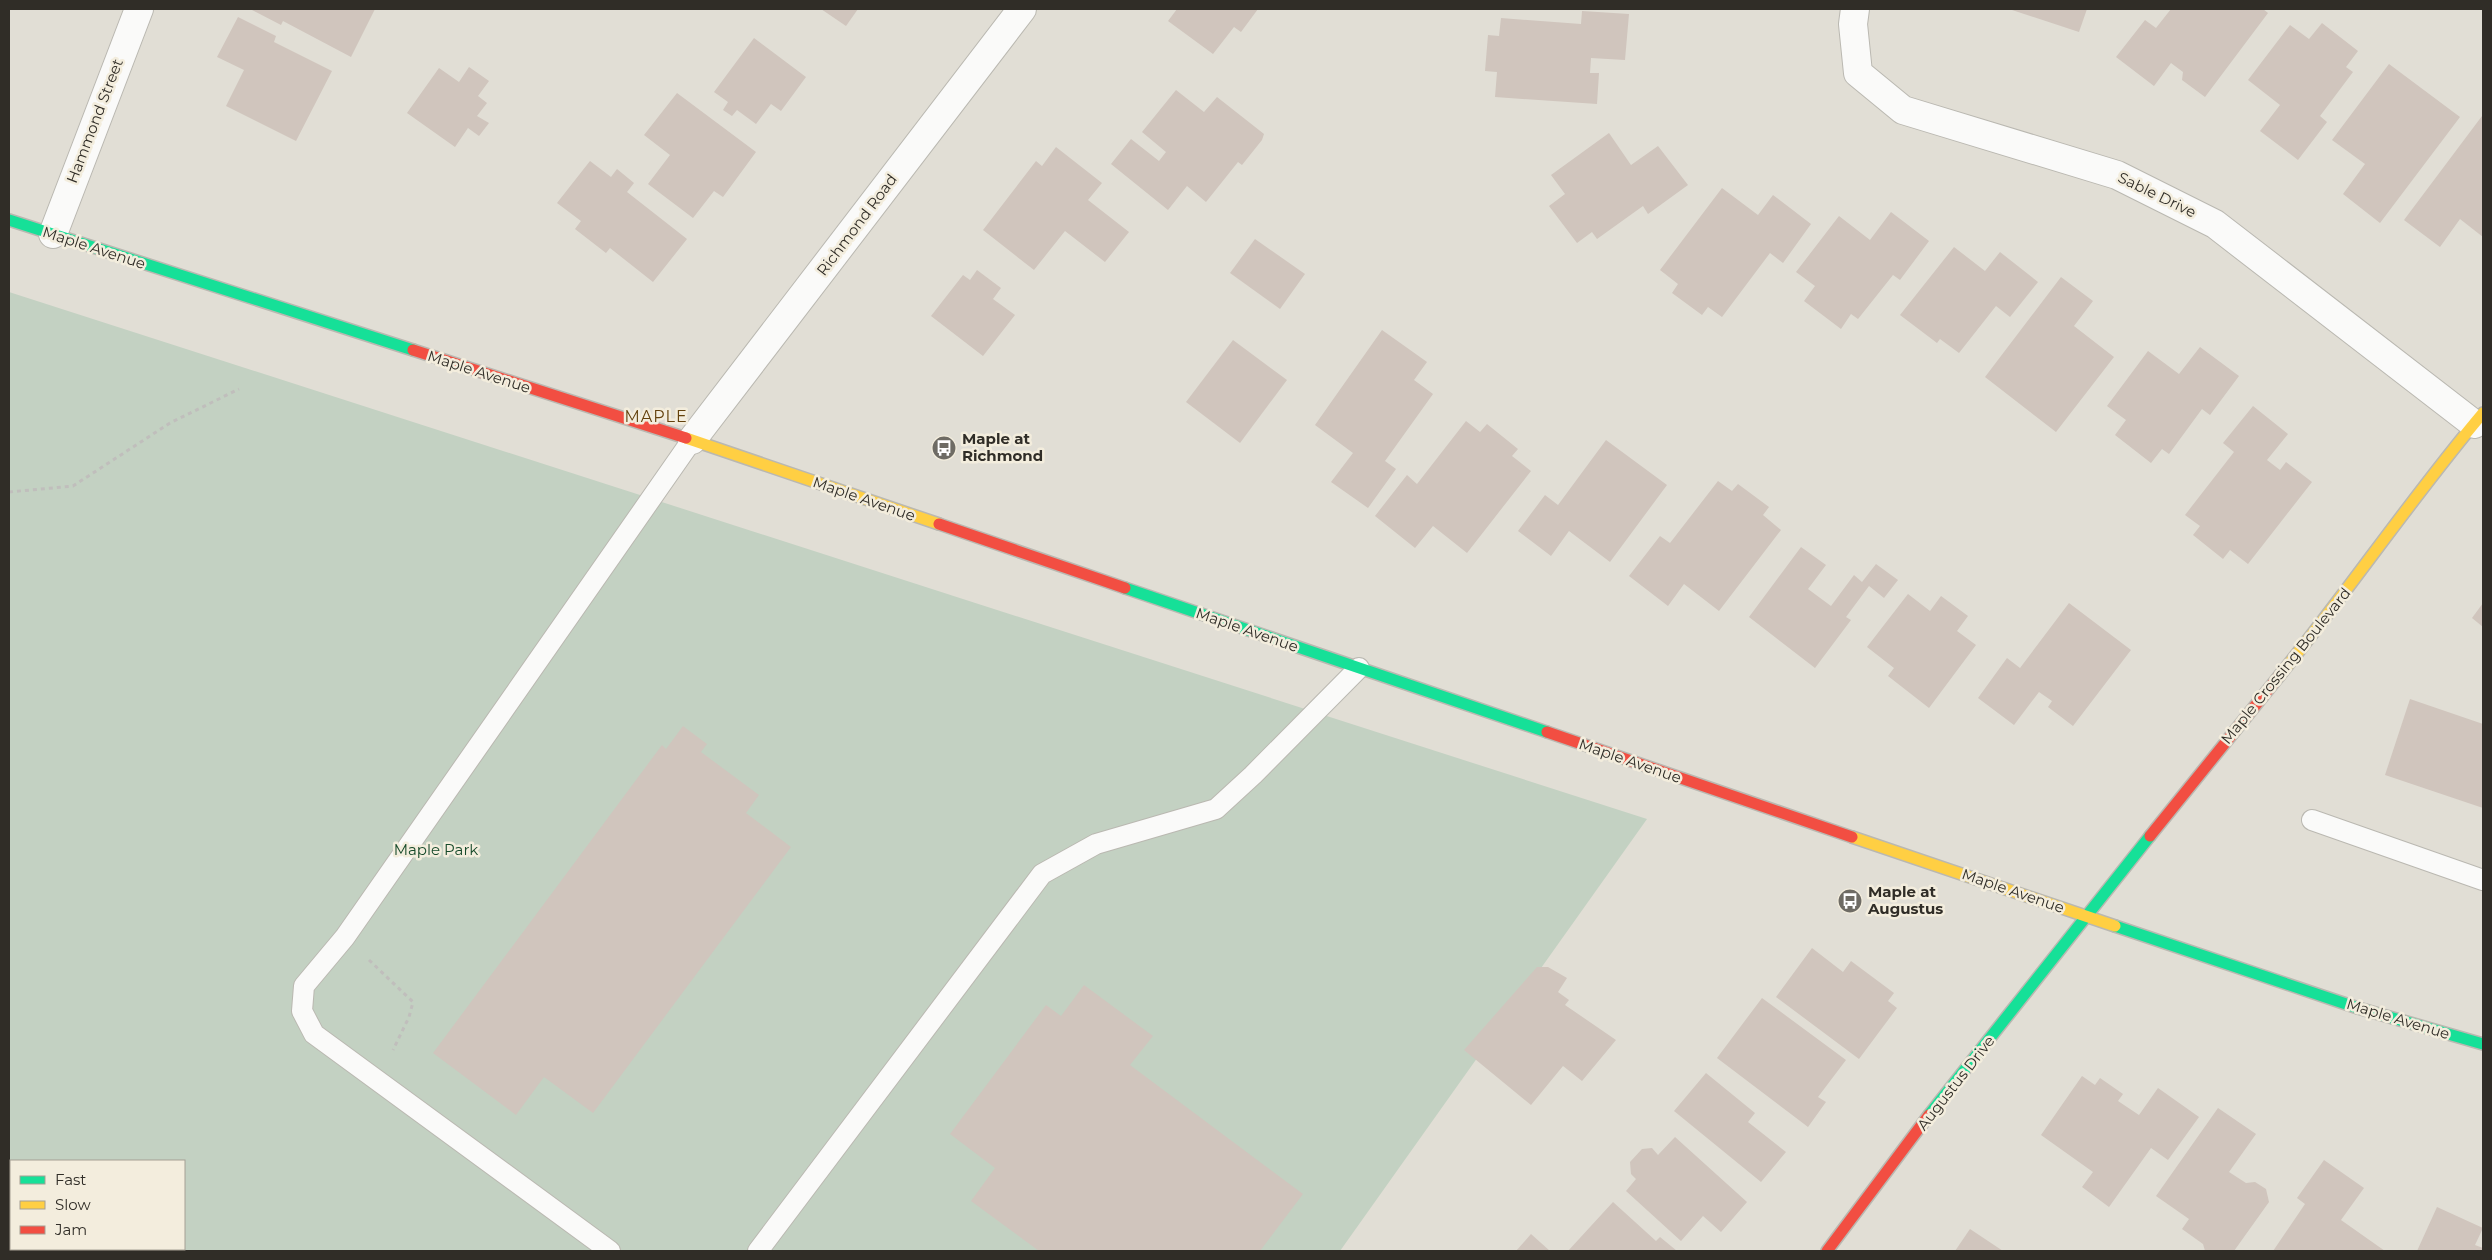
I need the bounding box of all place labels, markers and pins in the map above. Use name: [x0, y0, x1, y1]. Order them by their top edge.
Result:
place label: Maple at Richmond: [962, 429, 1043, 465]
bus stop icon: Maple at Richmond: [931, 435, 957, 461]
place label: Maple at Augustus: [1867, 882, 1943, 918]
bus stop icon: Maple at Augustus: [1837, 888, 1863, 914]

